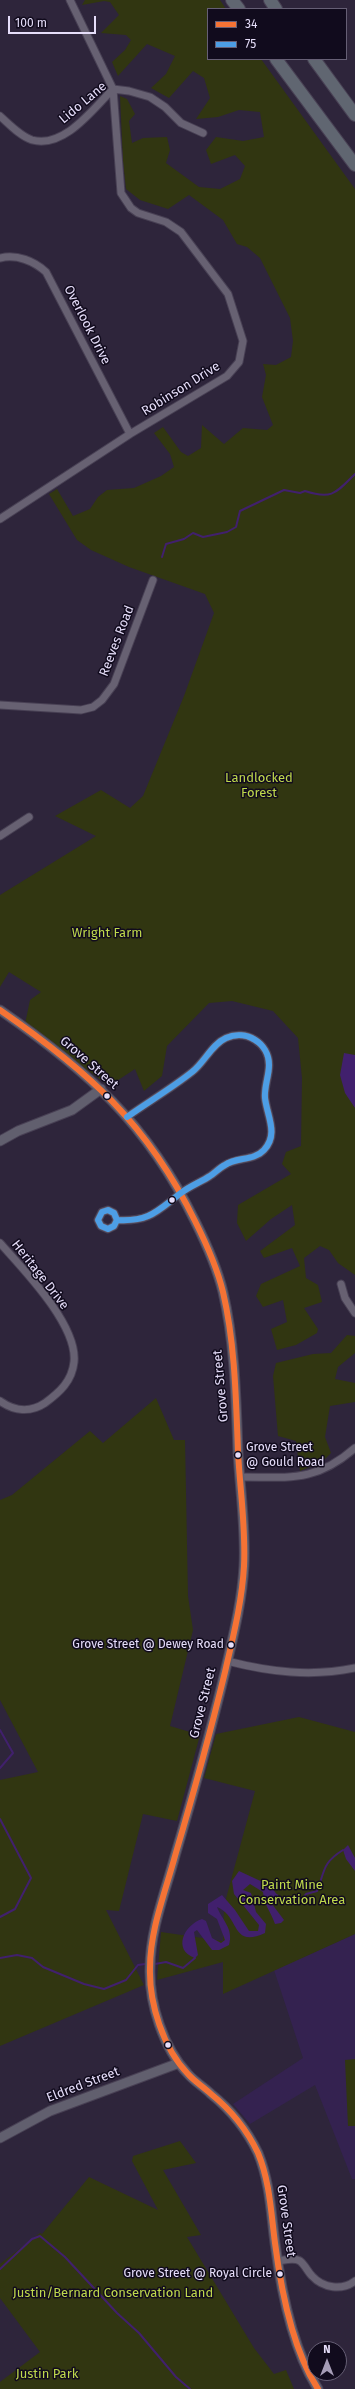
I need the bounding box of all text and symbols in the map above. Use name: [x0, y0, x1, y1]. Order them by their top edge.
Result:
scale bar: [10, 8, 98, 34]
legend: [207, 8, 347, 60]
text: 100 m: [15, 16, 47, 30]
text: 34: [245, 17, 257, 31]
text: 75: [245, 37, 256, 51]
street label: Lido Lane: [56, 79, 110, 127]
street label: Overlook Drive: [60, 283, 114, 367]
street label: Robinson Drive: [139, 359, 223, 419]
street label: Reeves Road: [96, 603, 138, 679]
park label: Landlocked Forest: [225, 770, 293, 801]
park label: Wright Farm: [72, 925, 142, 941]
street label: Grove Street: [57, 1033, 121, 1093]
unlabelled marker: [102, 1091, 112, 1101]
unlabelled marker: [167, 1195, 177, 1205]
street label: Heritage Drive: [8, 1237, 72, 1313]
street label: Grove Street: [210, 1349, 232, 1423]
place label: Grove Street @ Gould Road: [246, 1441, 324, 1469]
marker: Grove Street @ Gould Road: [233, 1450, 243, 1460]
place label: Grove Street @ Dewey Road: [72, 1638, 224, 1652]
marker: Grove Street @ Dewey Road: [226, 1640, 236, 1650]
street label: Grove Street: [187, 1666, 219, 1740]
park label: Paint Mine Conservation Area: [239, 1877, 345, 1908]
unlabelled marker: [163, 2040, 173, 2050]
street label: Eldred Street: [44, 2064, 122, 2106]
street label: Grove Street: [273, 2184, 299, 2258]
place label: Grove Street @ Royal Circle: [124, 2267, 272, 2281]
marker: Grove Street @ Royal Circle: [275, 2269, 285, 2279]
park label: Justin/Bernard Conservation Land: [13, 2285, 213, 2301]
north arrow: [307, 2341, 347, 2381]
text: N: [323, 2343, 331, 2356]
park label: Justin Park: [16, 2366, 78, 2382]

